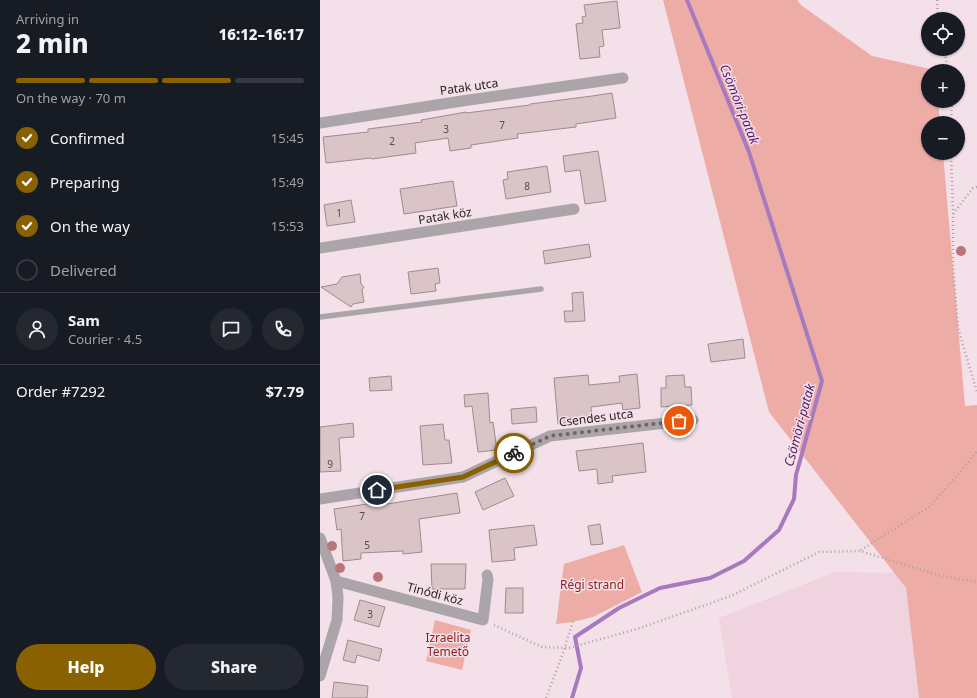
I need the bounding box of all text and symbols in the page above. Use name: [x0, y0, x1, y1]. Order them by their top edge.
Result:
text: Arriving in: [16, 10, 79, 28]
map controls: [921, 12, 965, 160]
button: locate: [921, 12, 965, 56]
text: 16:12–16:17: [219, 24, 304, 44]
text: 2 min: [16, 25, 89, 61]
water label: Csömöri-patak: [716, 61, 764, 147]
button: +: [921, 64, 965, 108]
street label: Patak utca: [439, 74, 499, 99]
text: On the way · 70 m: [16, 89, 126, 107]
button: −: [921, 116, 965, 160]
house number: 7: [499, 118, 505, 132]
house number: 3: [443, 122, 449, 136]
icon: check: [16, 127, 38, 149]
text: Confirmed: [50, 128, 125, 148]
text: 15:45: [271, 129, 304, 147]
house number: 2: [389, 134, 395, 148]
icon: check: [16, 171, 38, 193]
text: Preparing: [50, 172, 120, 192]
text: 15:49: [271, 173, 304, 191]
house number: 8: [524, 179, 530, 193]
street label: Patak köz: [417, 203, 473, 228]
house number: 1: [336, 206, 342, 220]
icon: check: [16, 215, 38, 237]
text: On the way: [50, 216, 130, 236]
text: 15:53: [271, 217, 304, 235]
text: Delivered: [50, 260, 117, 280]
button: person: [16, 308, 58, 350]
button: chat: [210, 308, 252, 350]
button: phone: [262, 308, 304, 350]
text: Sam: [68, 310, 100, 330]
text: Courier · 4.5: [68, 330, 142, 348]
text: Order #7292: [16, 381, 105, 401]
text: $7.79: [265, 381, 304, 401]
water label: Csömöri-patak: [779, 381, 819, 468]
pin: [662, 404, 696, 438]
street label: Csendes utca: [558, 405, 634, 430]
icon: bag: [668, 410, 690, 432]
courier: [494, 433, 534, 473]
icon: bike: [503, 442, 525, 464]
house number: 9: [327, 457, 333, 471]
pin: [360, 473, 394, 507]
icon: home: [366, 479, 388, 501]
house number: 7: [359, 509, 365, 523]
house number: 5: [364, 538, 370, 552]
park label: Régi strand: [560, 576, 624, 593]
street label: Tinódi köz: [405, 578, 465, 609]
house number: 3: [367, 607, 373, 621]
park label: Izraelita Temető: [425, 629, 471, 660]
button: Help: [16, 644, 156, 690]
button: Share: [164, 644, 304, 690]

